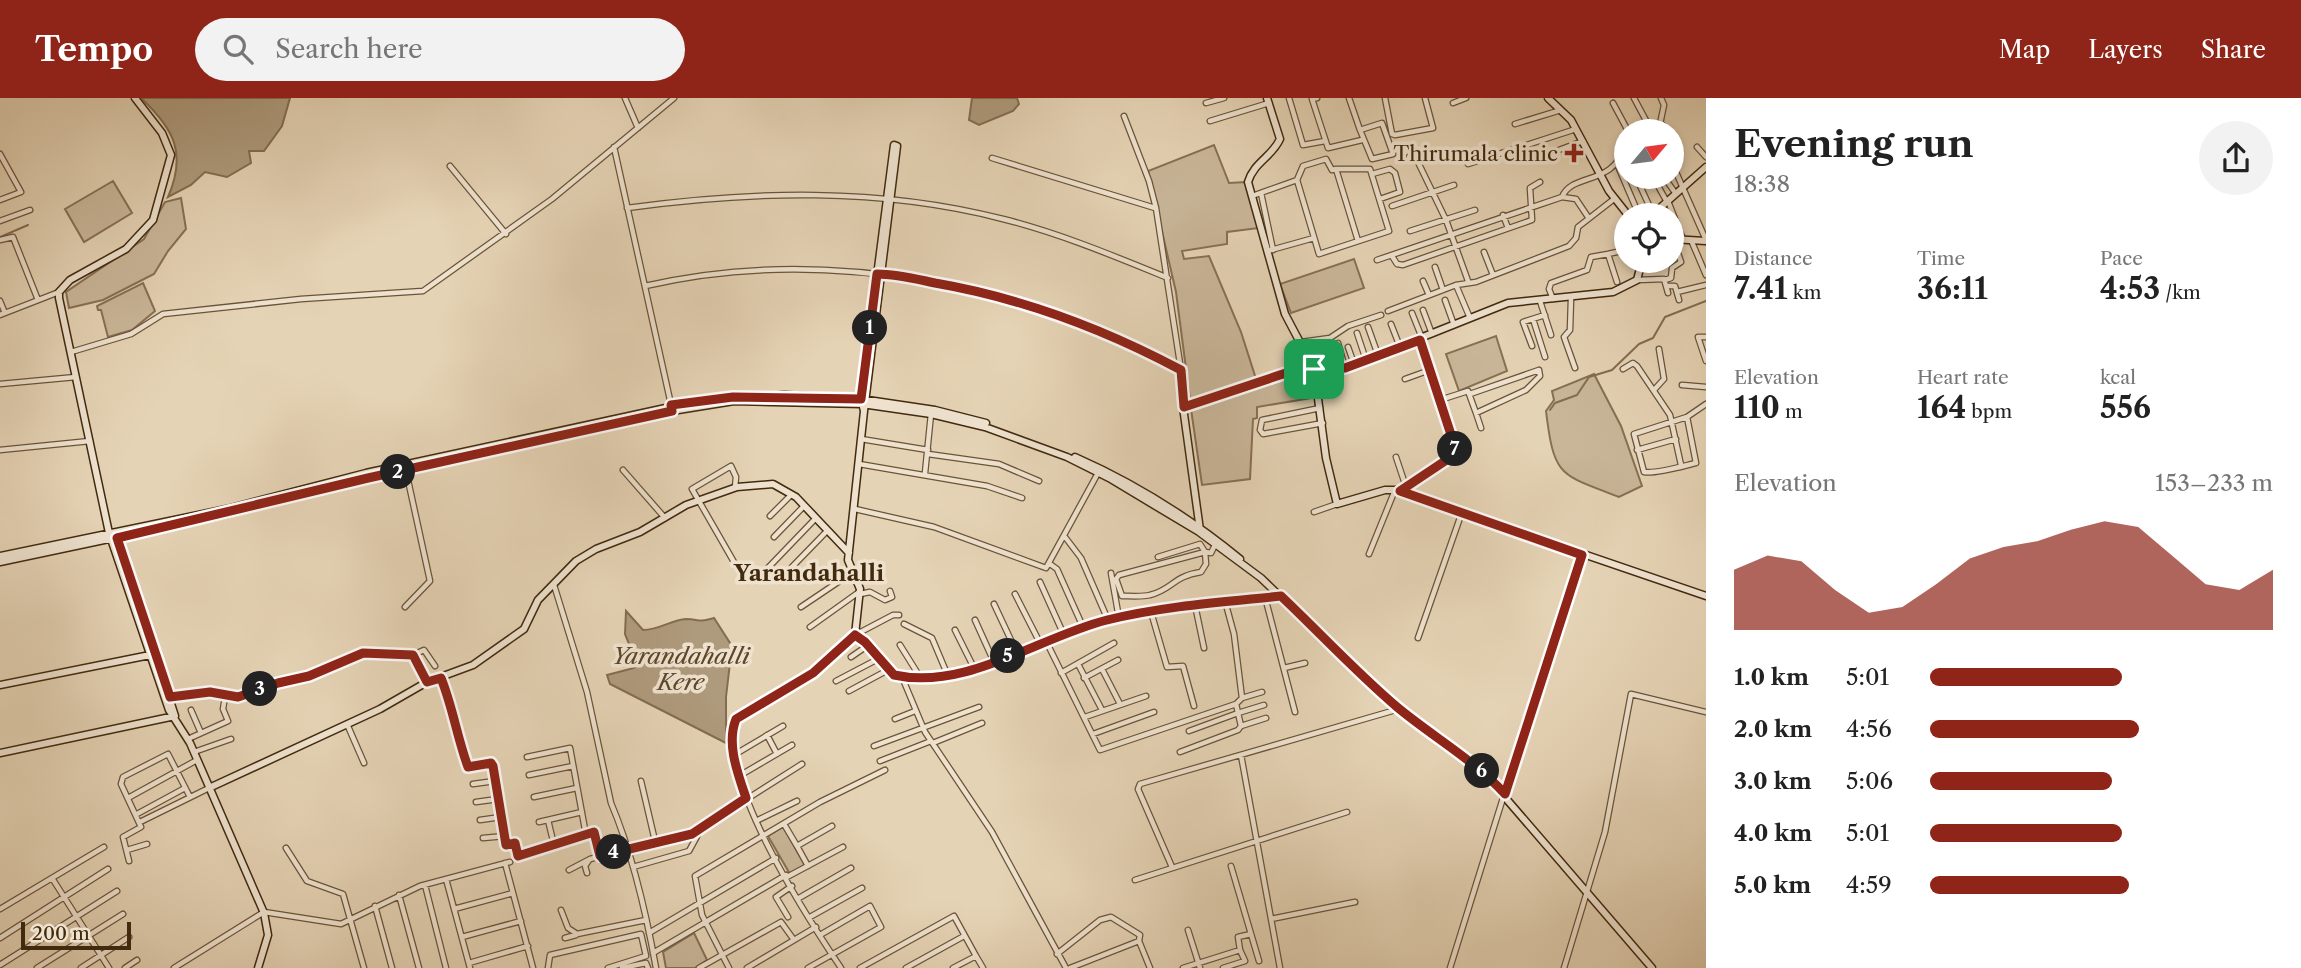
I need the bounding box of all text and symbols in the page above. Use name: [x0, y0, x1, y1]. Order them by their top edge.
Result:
search box: [195, 18, 685, 81]
text: Tempo: [35, 29, 153, 70]
icon: search: [219, 30, 257, 68]
text: Search here: [275, 33, 423, 65]
text: Map: [1999, 35, 2050, 64]
text: Layers: [2088, 35, 2163, 64]
text: Share: [2201, 35, 2266, 64]
north arrow: [1614, 119, 1684, 189]
map controls: [1614, 119, 1684, 273]
text: Evening run: [1734, 120, 1974, 167]
button: share: [2199, 121, 2273, 195]
place label: Thirumala clinic: [1393, 141, 1558, 166]
marker: Thirumala clinic: [1564, 143, 1584, 163]
text: 18:38: [1734, 170, 1790, 198]
button: locate: [1614, 203, 1684, 273]
text: Distance: [1734, 247, 1813, 270]
text: Time: [1917, 247, 1965, 270]
text: Pace: [2100, 247, 2143, 270]
text: 7.41: [1734, 270, 1788, 307]
text: 36:11: [1917, 270, 1988, 307]
text: 4:53: [2100, 270, 2160, 307]
text: km: [1788, 281, 1821, 304]
text: /km: [2160, 281, 2201, 304]
pin: 1: [852, 310, 888, 345]
text: 1: [865, 316, 874, 339]
pin: [1284, 339, 1344, 399]
icon: arrive: [1295, 350, 1333, 388]
text: Elevation: [1734, 366, 1819, 389]
text: Heart rate: [1917, 366, 2009, 389]
text: kcal: [2100, 366, 2136, 389]
text: 110: [1734, 389, 1780, 426]
text: 164: [1917, 389, 1966, 426]
text: 556: [2100, 389, 2151, 426]
text: m: [1780, 400, 1803, 423]
text: bpm: [1966, 400, 2012, 423]
pin: 7: [1438, 432, 1472, 466]
text: 7: [1450, 437, 1459, 460]
pin: 2: [380, 454, 416, 490]
text: 2: [392, 460, 403, 483]
text: Elevation: [1734, 469, 1837, 497]
text: 153–233 m: [2155, 469, 2273, 497]
district label: Yarandahalli: [733, 559, 884, 587]
pin: 5: [990, 638, 1026, 674]
water label: Yarandahalli Kere: [612, 642, 752, 696]
text: 5: [1002, 644, 1013, 667]
text: 1.0 km: [1734, 663, 1809, 691]
text: 5:01: [1846, 663, 1889, 691]
pin: 3: [243, 672, 278, 706]
text: 3: [254, 677, 265, 700]
text: 2.0 km: [1734, 715, 1812, 743]
text: 4:56: [1846, 715, 1892, 743]
pin: 6: [1464, 754, 1500, 788]
text: 6: [1476, 759, 1487, 782]
text: 3.0 km: [1734, 767, 1812, 795]
text: 5:06: [1846, 767, 1893, 795]
text: 4.0 km: [1734, 819, 1812, 847]
text: 5:01: [1846, 819, 1889, 847]
pin: 4: [596, 834, 632, 870]
text: 4: [608, 840, 619, 863]
text: 5.0 km: [1734, 871, 1811, 899]
text: 4:59: [1846, 871, 1892, 899]
scale bar: [21, 919, 131, 951]
text: 200 m: [32, 922, 90, 945]

